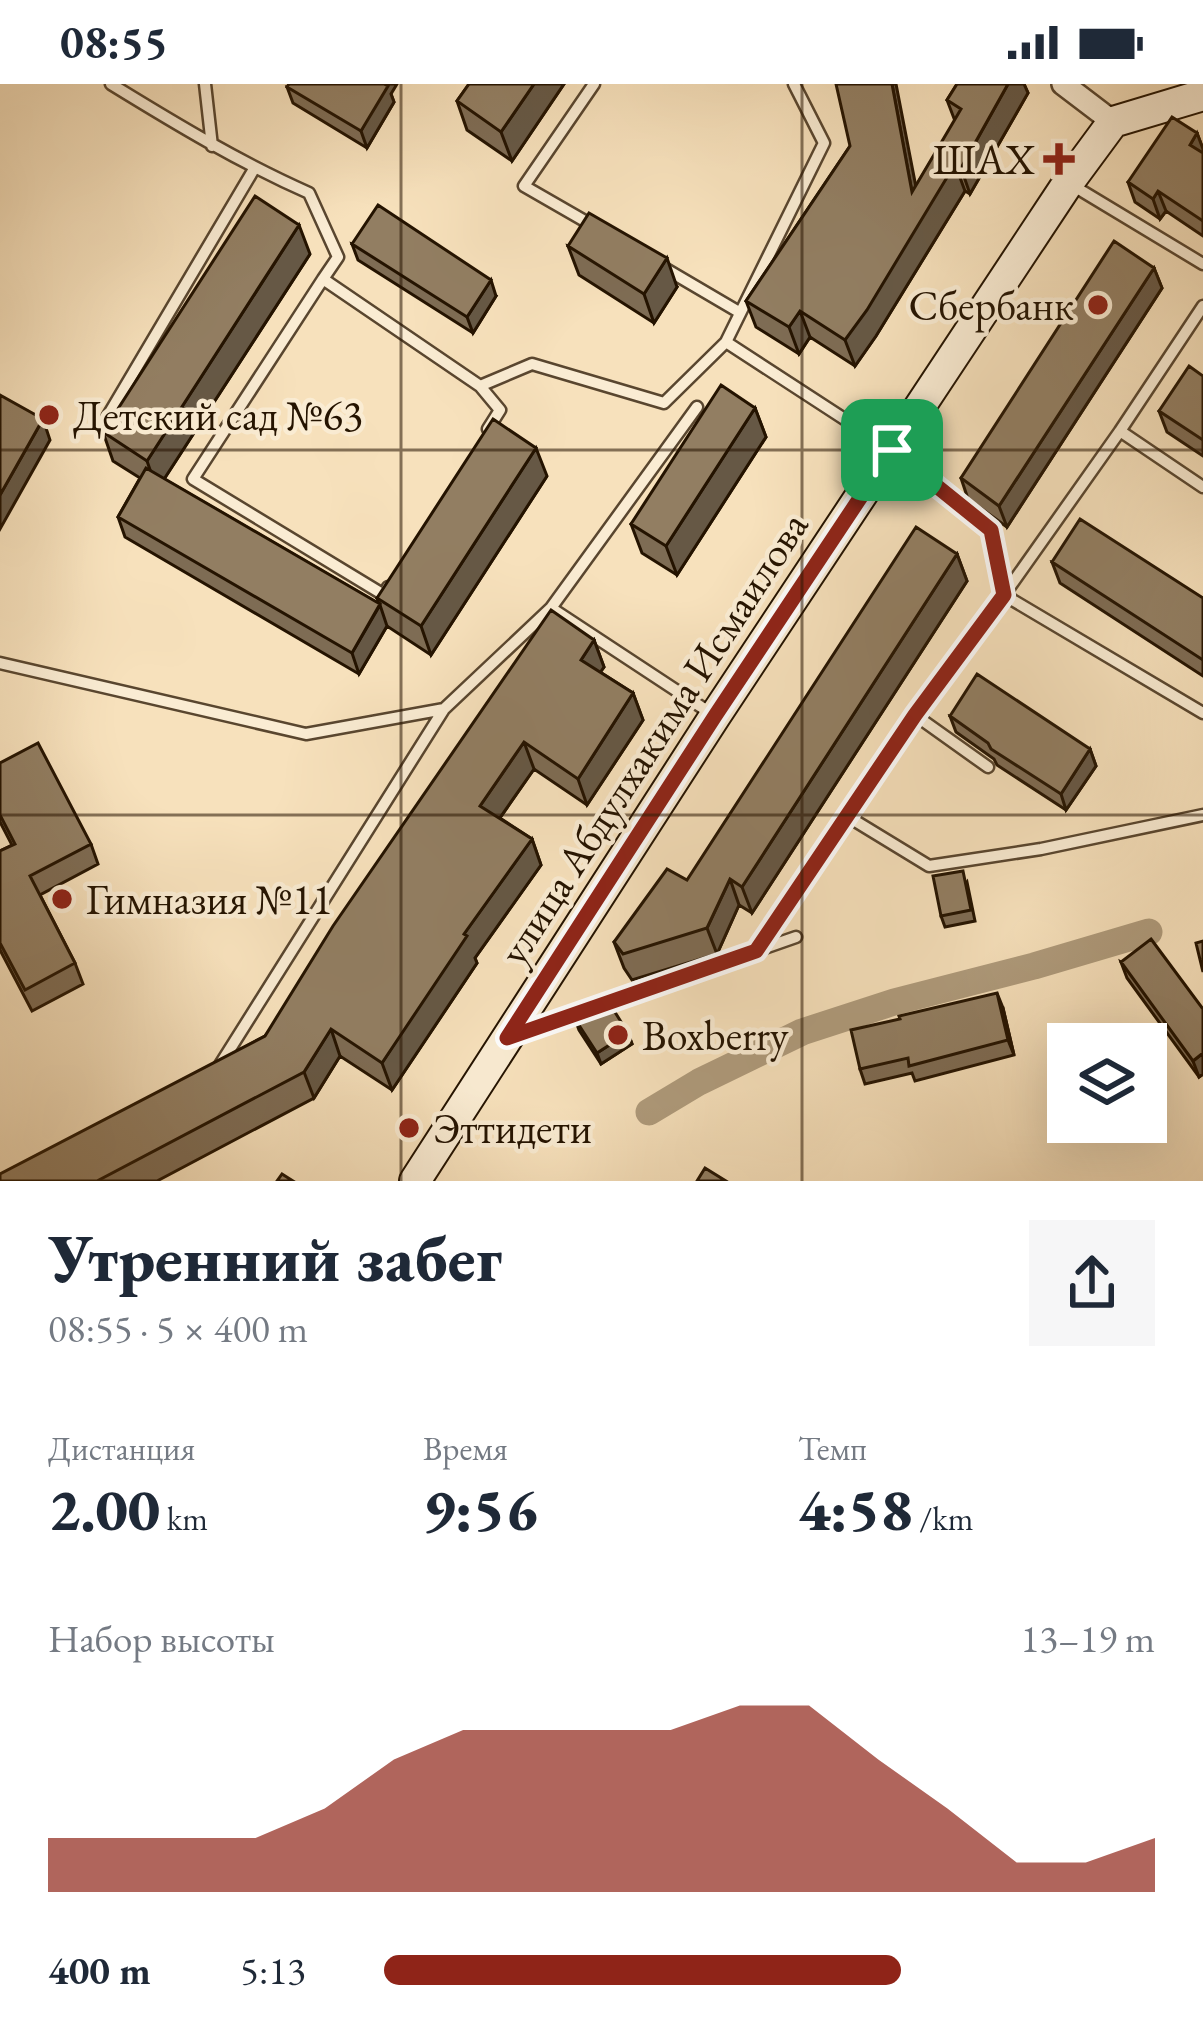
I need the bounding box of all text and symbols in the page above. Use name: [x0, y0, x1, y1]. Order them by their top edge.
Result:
text: 08:55: [60, 13, 168, 71]
place label: ШАХ: [933, 132, 1035, 187]
marker: ШАХ: [1046, 146, 1072, 172]
place label: Сбербанк: [908, 278, 1074, 333]
marker: Сбербанк: [1085, 292, 1111, 318]
place label: Детский сад №63: [73, 388, 363, 443]
pin: [841, 399, 943, 501]
marker: Детский сад №63: [36, 402, 62, 428]
icon: arrive: [859, 417, 925, 483]
street label: улица Абдулхакима Исмаилова: [486, 501, 820, 975]
place label: Гимназия №11: [86, 872, 332, 927]
marker: Гимназия №11: [49, 886, 75, 912]
place label: Boxberry: [642, 1008, 789, 1063]
marker: Boxberry: [605, 1022, 631, 1048]
map controls: [1047, 1023, 1167, 1143]
button: layers: [1047, 1023, 1167, 1143]
place label: Эттидети: [433, 1101, 592, 1156]
marker: Эттидети: [396, 1115, 422, 1141]
text: Утренний забег: [48, 1215, 502, 1301]
button: share: [1029, 1220, 1155, 1346]
text: 08:55 · 5 × 400 m: [48, 1303, 308, 1354]
text: Дистанция: [48, 1427, 195, 1470]
text: Время: [423, 1427, 508, 1470]
text: Темп: [798, 1427, 867, 1470]
text: 2.00: [48, 1470, 160, 1548]
text: 9:56: [423, 1470, 538, 1548]
text: 4:58: [798, 1470, 913, 1548]
text: km: [160, 1497, 208, 1540]
text: /km: [913, 1497, 973, 1540]
text: Набор высоты: [48, 1613, 275, 1664]
text: 13–19 m: [1021, 1613, 1155, 1664]
text: 400 m: [48, 1945, 151, 1996]
text: 5:13: [240, 1945, 306, 1996]

